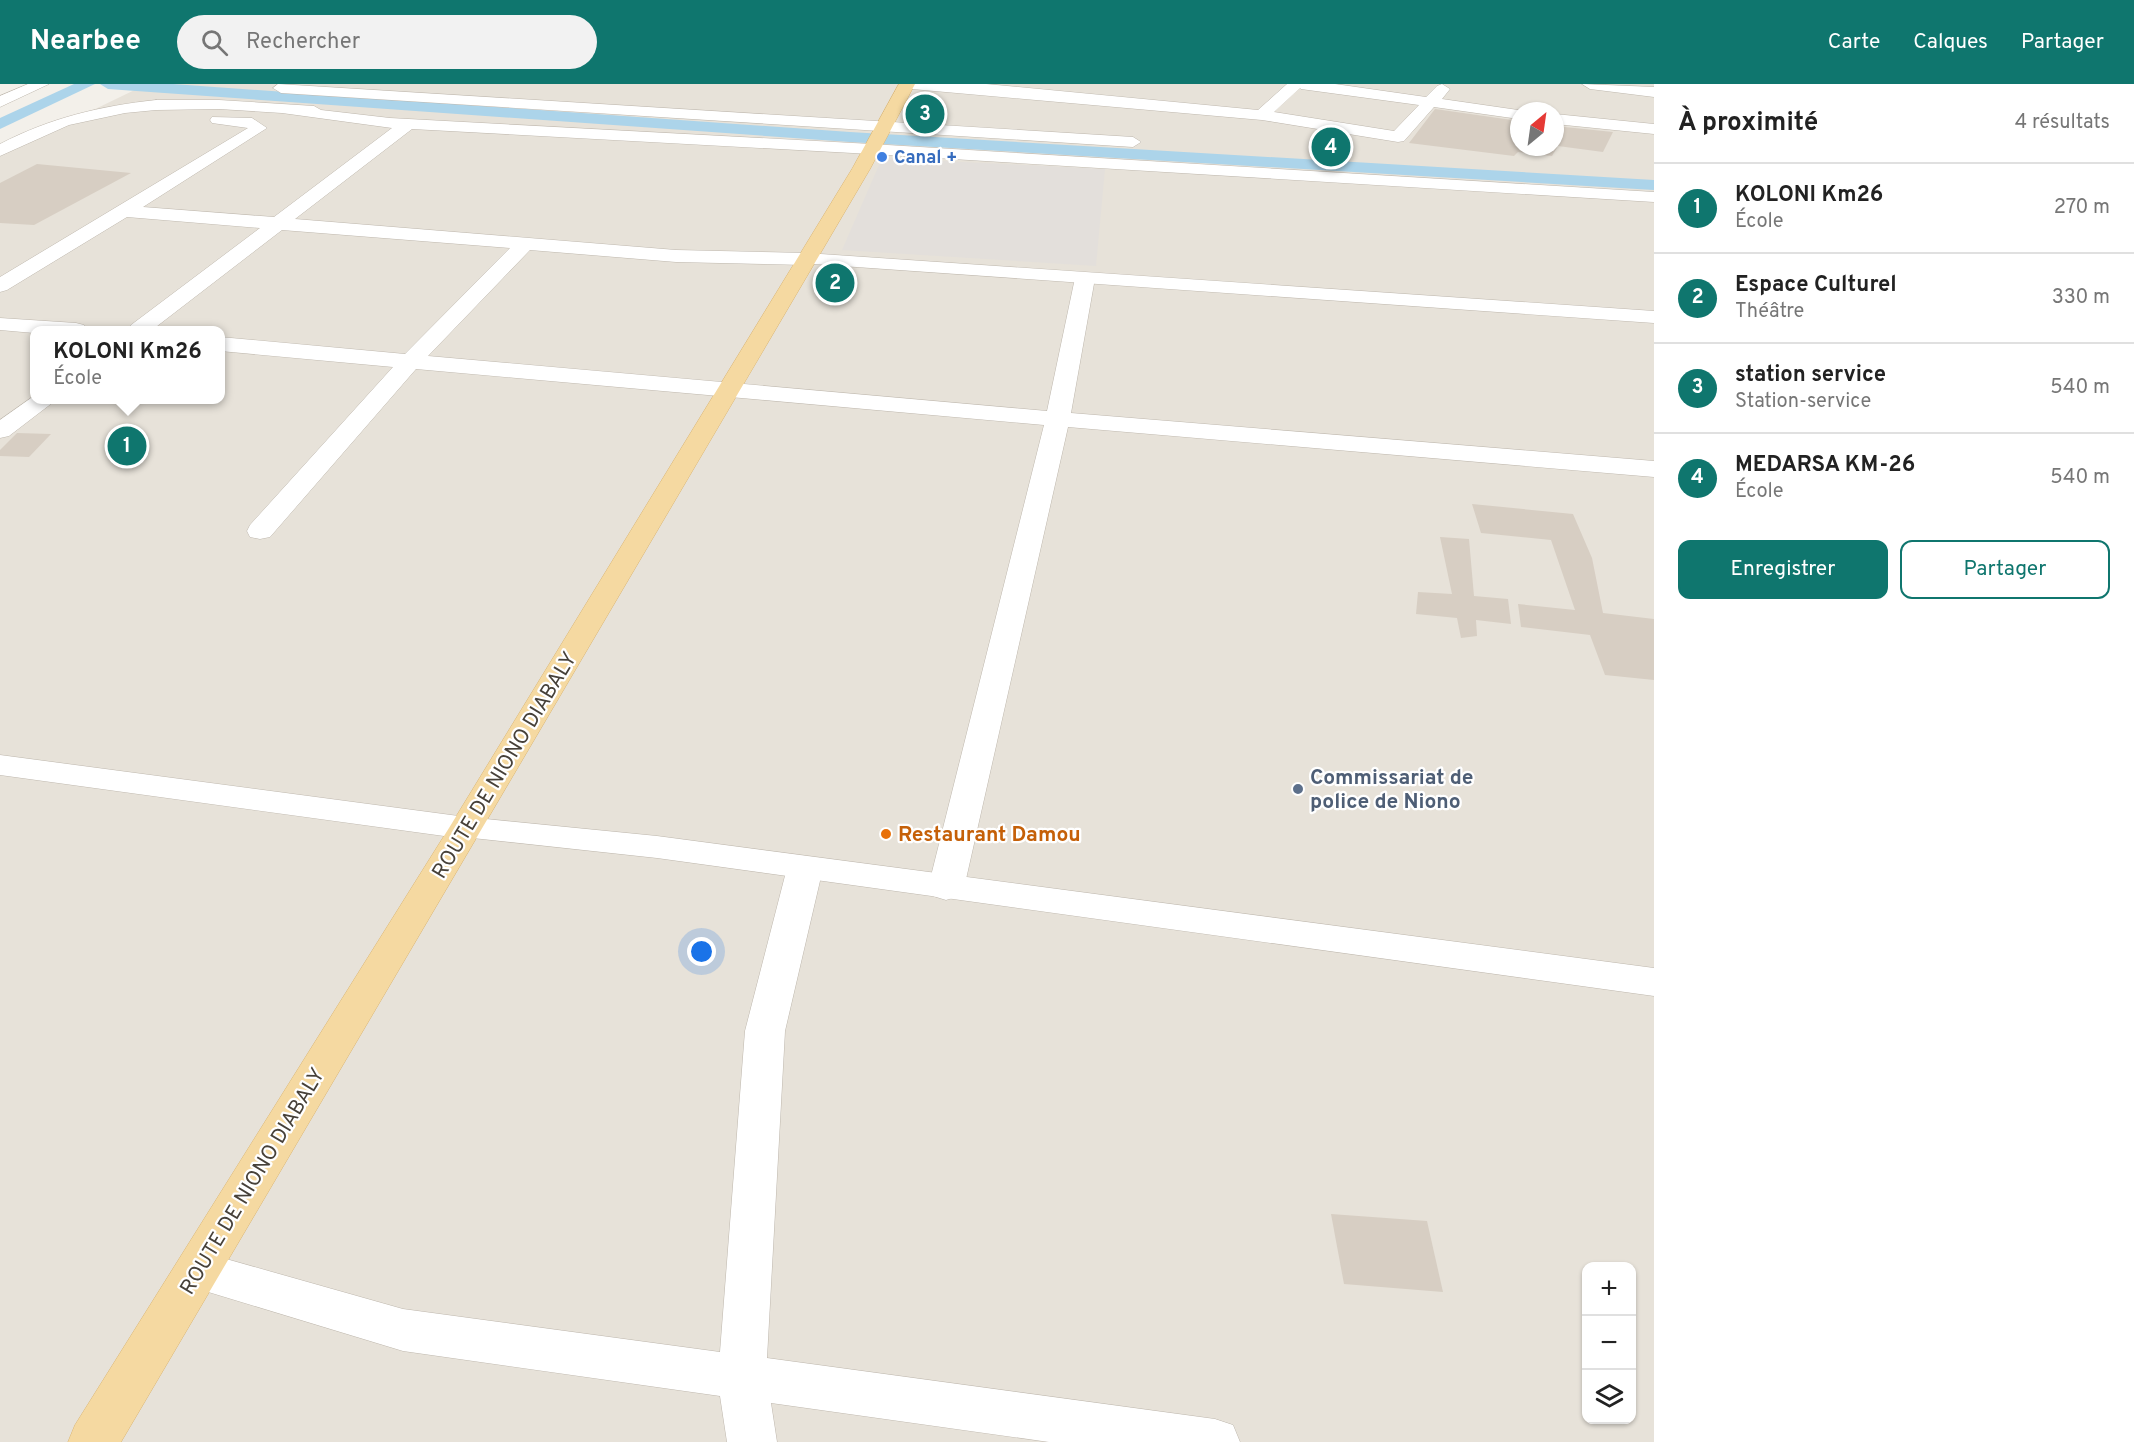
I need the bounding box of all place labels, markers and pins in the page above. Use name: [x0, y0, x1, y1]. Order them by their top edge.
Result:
pin: 3: [906, 92, 944, 136]
pin: 4: [1312, 124, 1350, 170]
place label: Canal +: [894, 147, 958, 170]
marker: Canal +: [875, 150, 889, 164]
pin: 2: [816, 260, 854, 306]
pin: 1: [108, 424, 146, 469]
place label: Commissariat de police de Niono: [1310, 765, 1473, 816]
marker: Commissariat de police de Niono: [1291, 782, 1305, 796]
place label: Restaurant Damou: [898, 822, 1081, 849]
marker: Restaurant Damou: [879, 827, 893, 841]

